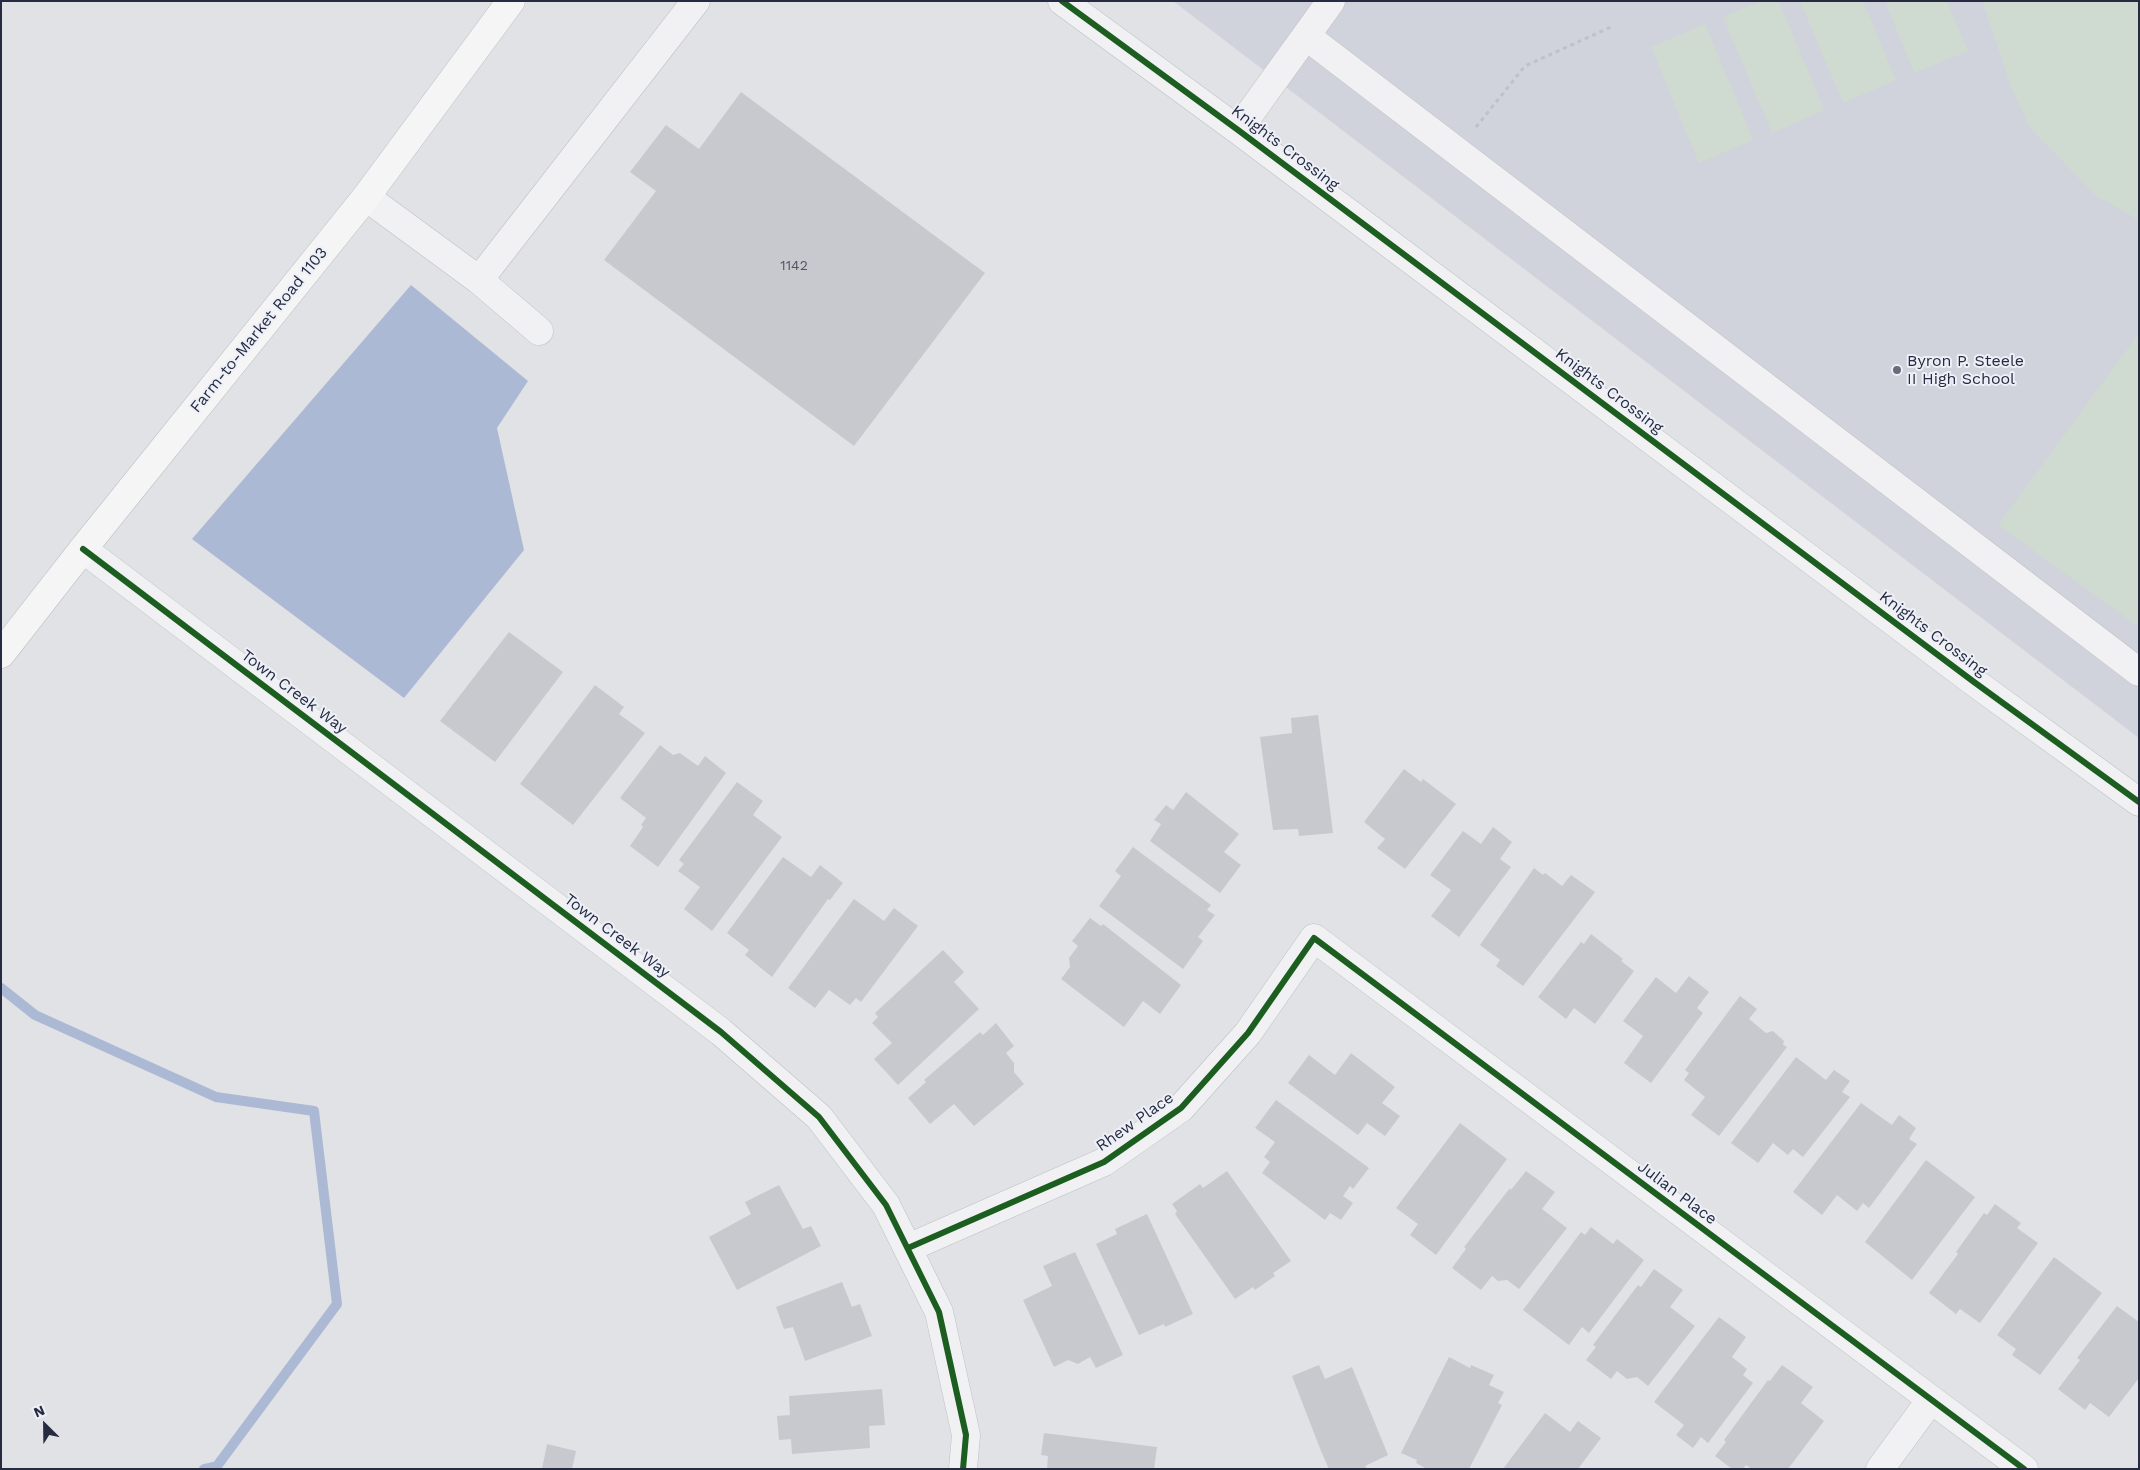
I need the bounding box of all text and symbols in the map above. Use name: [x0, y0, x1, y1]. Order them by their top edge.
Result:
street label: Knights Crossing: [1227, 101, 1343, 195]
street label: Farm-to-Market Road 1103: [186, 244, 332, 416]
house number: 1142: [780, 258, 808, 274]
street label: Knights Crossing: [1551, 344, 1667, 438]
place label: Byron P. Steele II High School: [1907, 351, 2024, 389]
marker: Byron P. Steele II High School: [1891, 364, 1903, 376]
street label: Knights Crossing: [1875, 587, 1991, 681]
street label: Town Creek Way: [237, 646, 351, 738]
street label: Town Creek Way: [560, 890, 674, 982]
street label: Rhew Place: [1093, 1088, 1177, 1156]
street label: Julian Place: [1634, 1157, 1720, 1229]
north arrow: [20, 1400, 70, 1450]
text: N: [31, 1402, 47, 1421]

